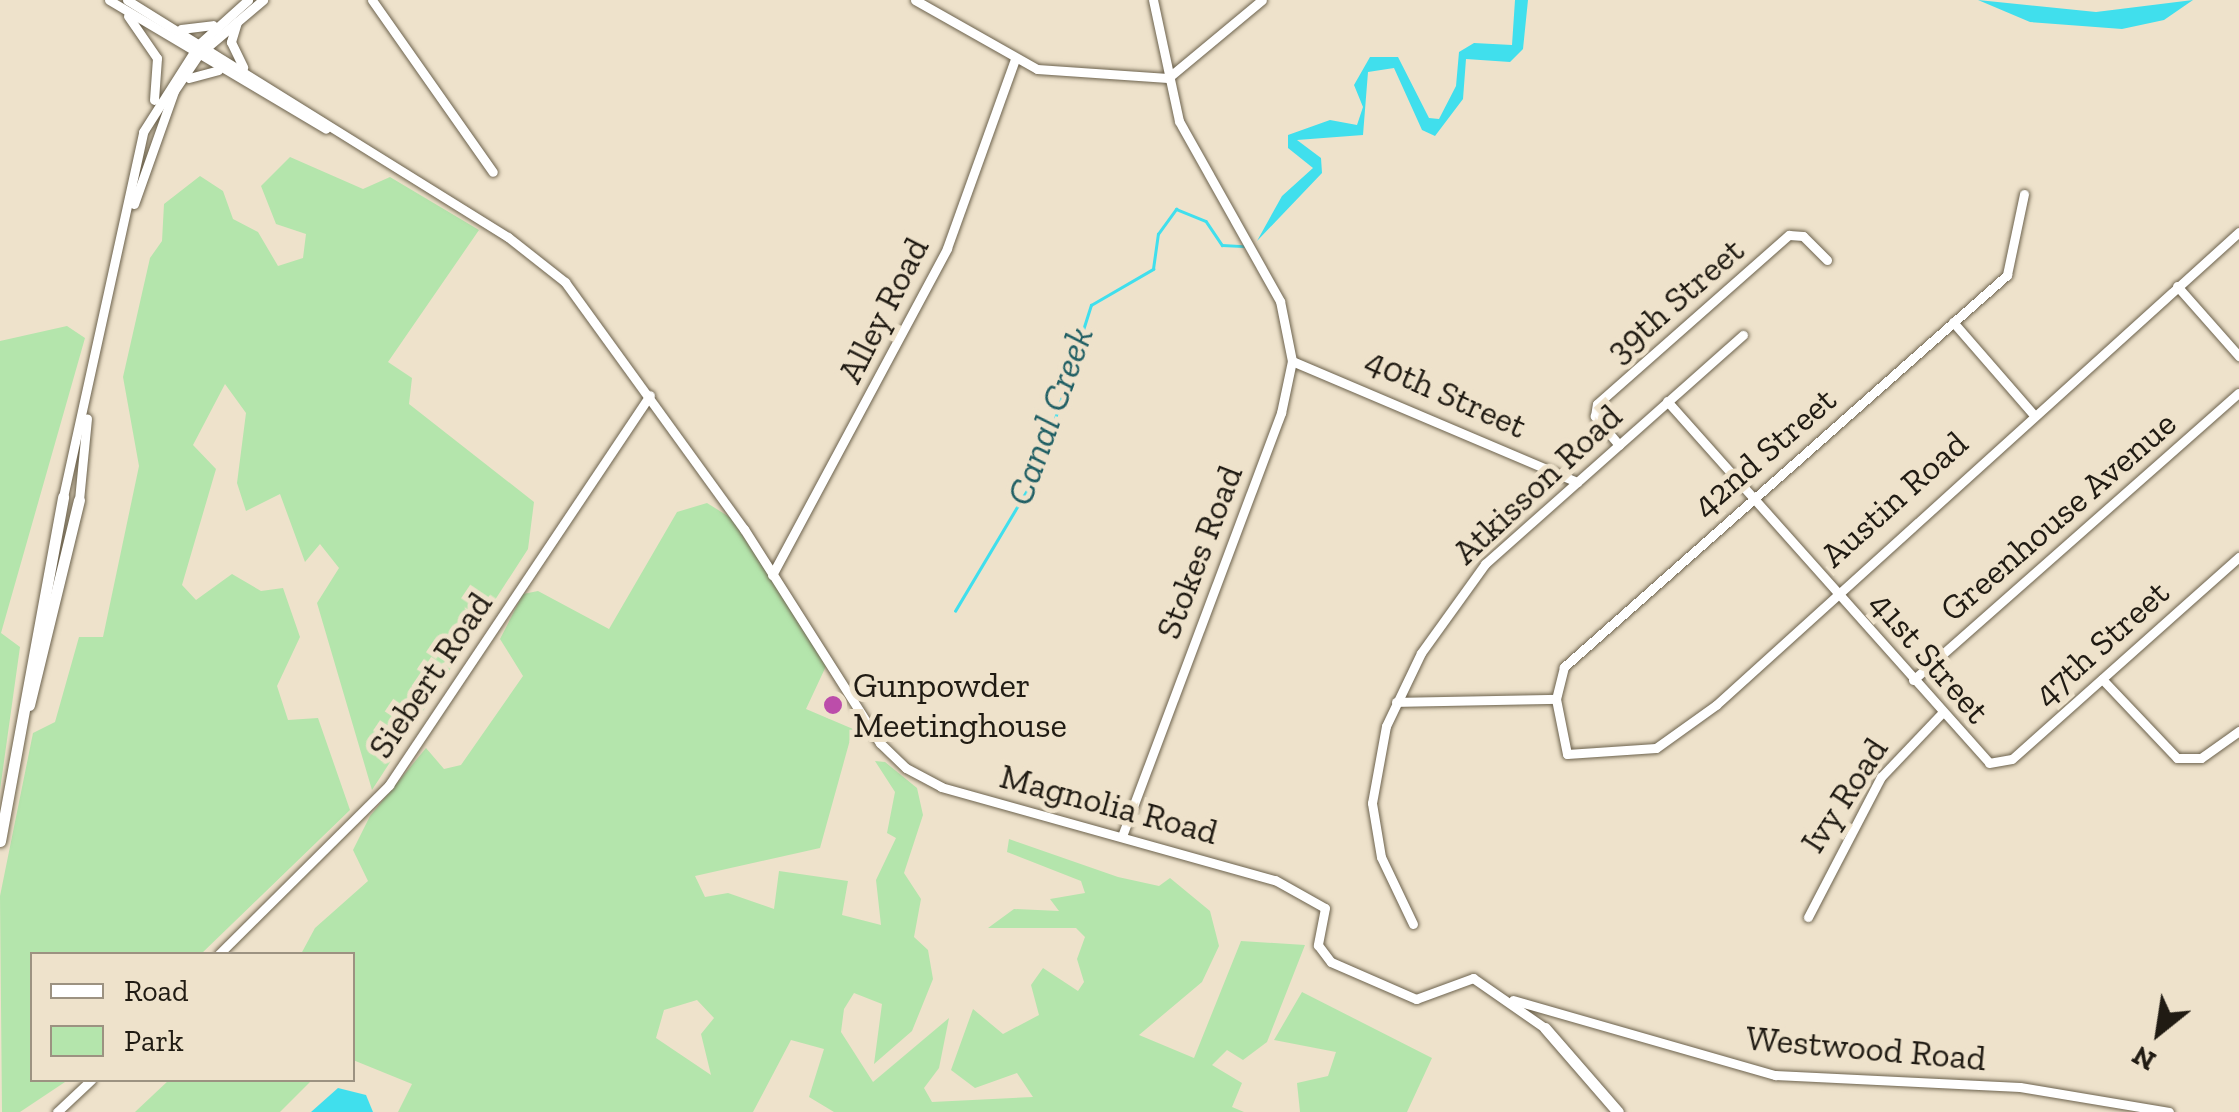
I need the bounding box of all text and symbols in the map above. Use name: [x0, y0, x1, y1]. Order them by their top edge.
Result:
street label: 39th Street: [1598, 229, 1752, 371]
street label: Alley Road: [828, 230, 938, 390]
water label: Canal Creek: [997, 321, 1103, 511]
street label: 40th Street: [1359, 339, 1533, 447]
street label: 42nd Street: [1684, 378, 1844, 526]
street label: Atkisson Road: [1444, 395, 1630, 573]
street label: Greenhouse Avenue: [1931, 402, 2185, 630]
street label: Austin Road: [1812, 422, 1976, 576]
street label: Stokes Road: [1147, 459, 1251, 645]
street label: 47th Street: [2025, 571, 2177, 715]
street label: 41st Street: [1861, 583, 1999, 731]
street label: Siebert Road: [359, 584, 501, 766]
place label: Gunpowder Meetinghouse: [853, 664, 1067, 746]
marker: Gunpowder Meetinghouse: [822, 694, 844, 716]
street label: Ivy Road: [1791, 729, 1897, 861]
street label: Magnolia Road: [995, 755, 1223, 853]
legend: [30, 952, 355, 1082]
text: Road: [124, 973, 189, 1009]
north arrow: [2109, 982, 2209, 1082]
street label: Westwood Road: [1744, 1017, 1988, 1079]
text: Park: [124, 1023, 184, 1059]
text: N: [2126, 1039, 2161, 1078]

